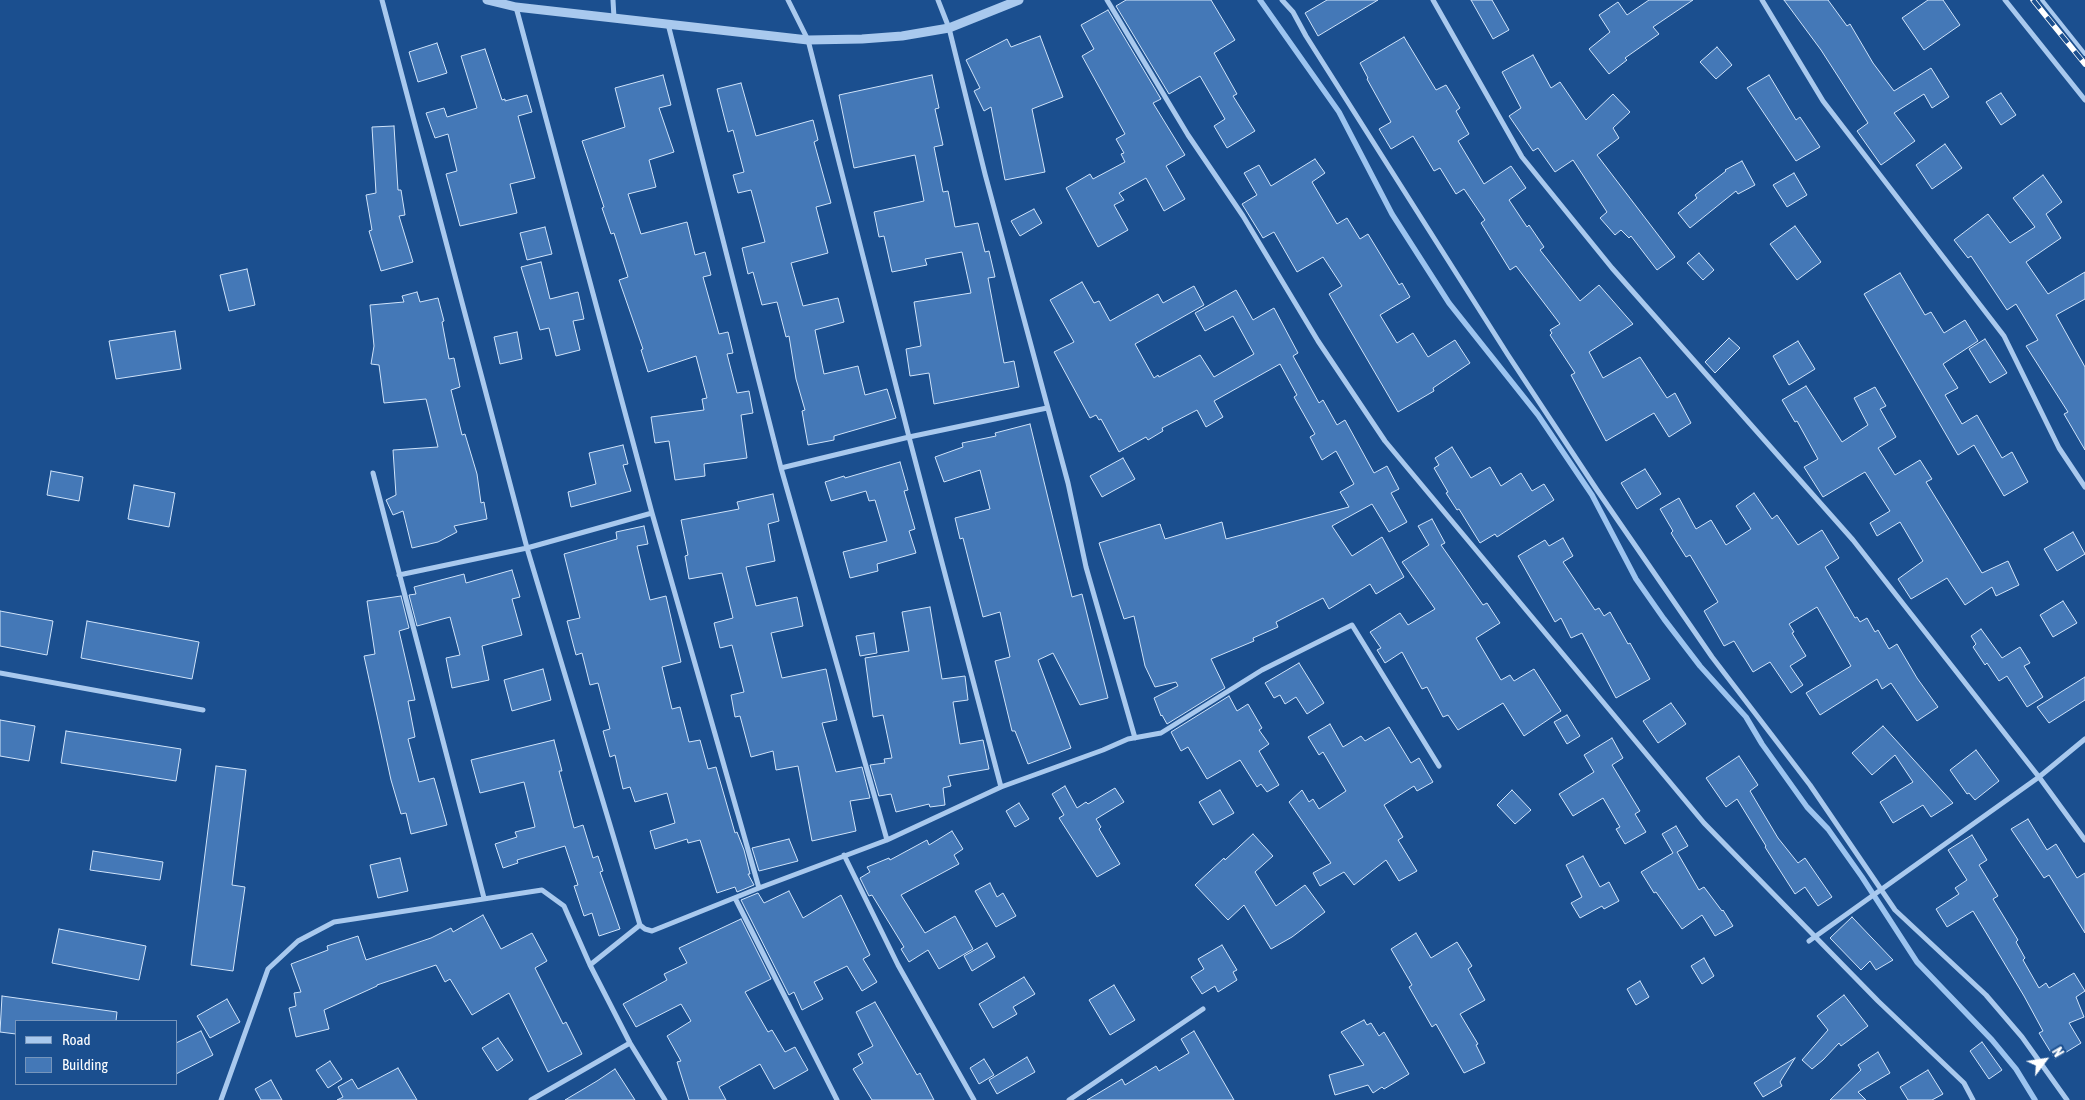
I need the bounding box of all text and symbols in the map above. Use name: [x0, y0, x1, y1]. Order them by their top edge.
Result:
legend: [15, 1020, 178, 1085]
text: Road: [62, 1031, 91, 1048]
north arrow: [2020, 1035, 2070, 1085]
text: N: [2049, 1045, 2067, 1060]
text: Building: [62, 1056, 108, 1073]

